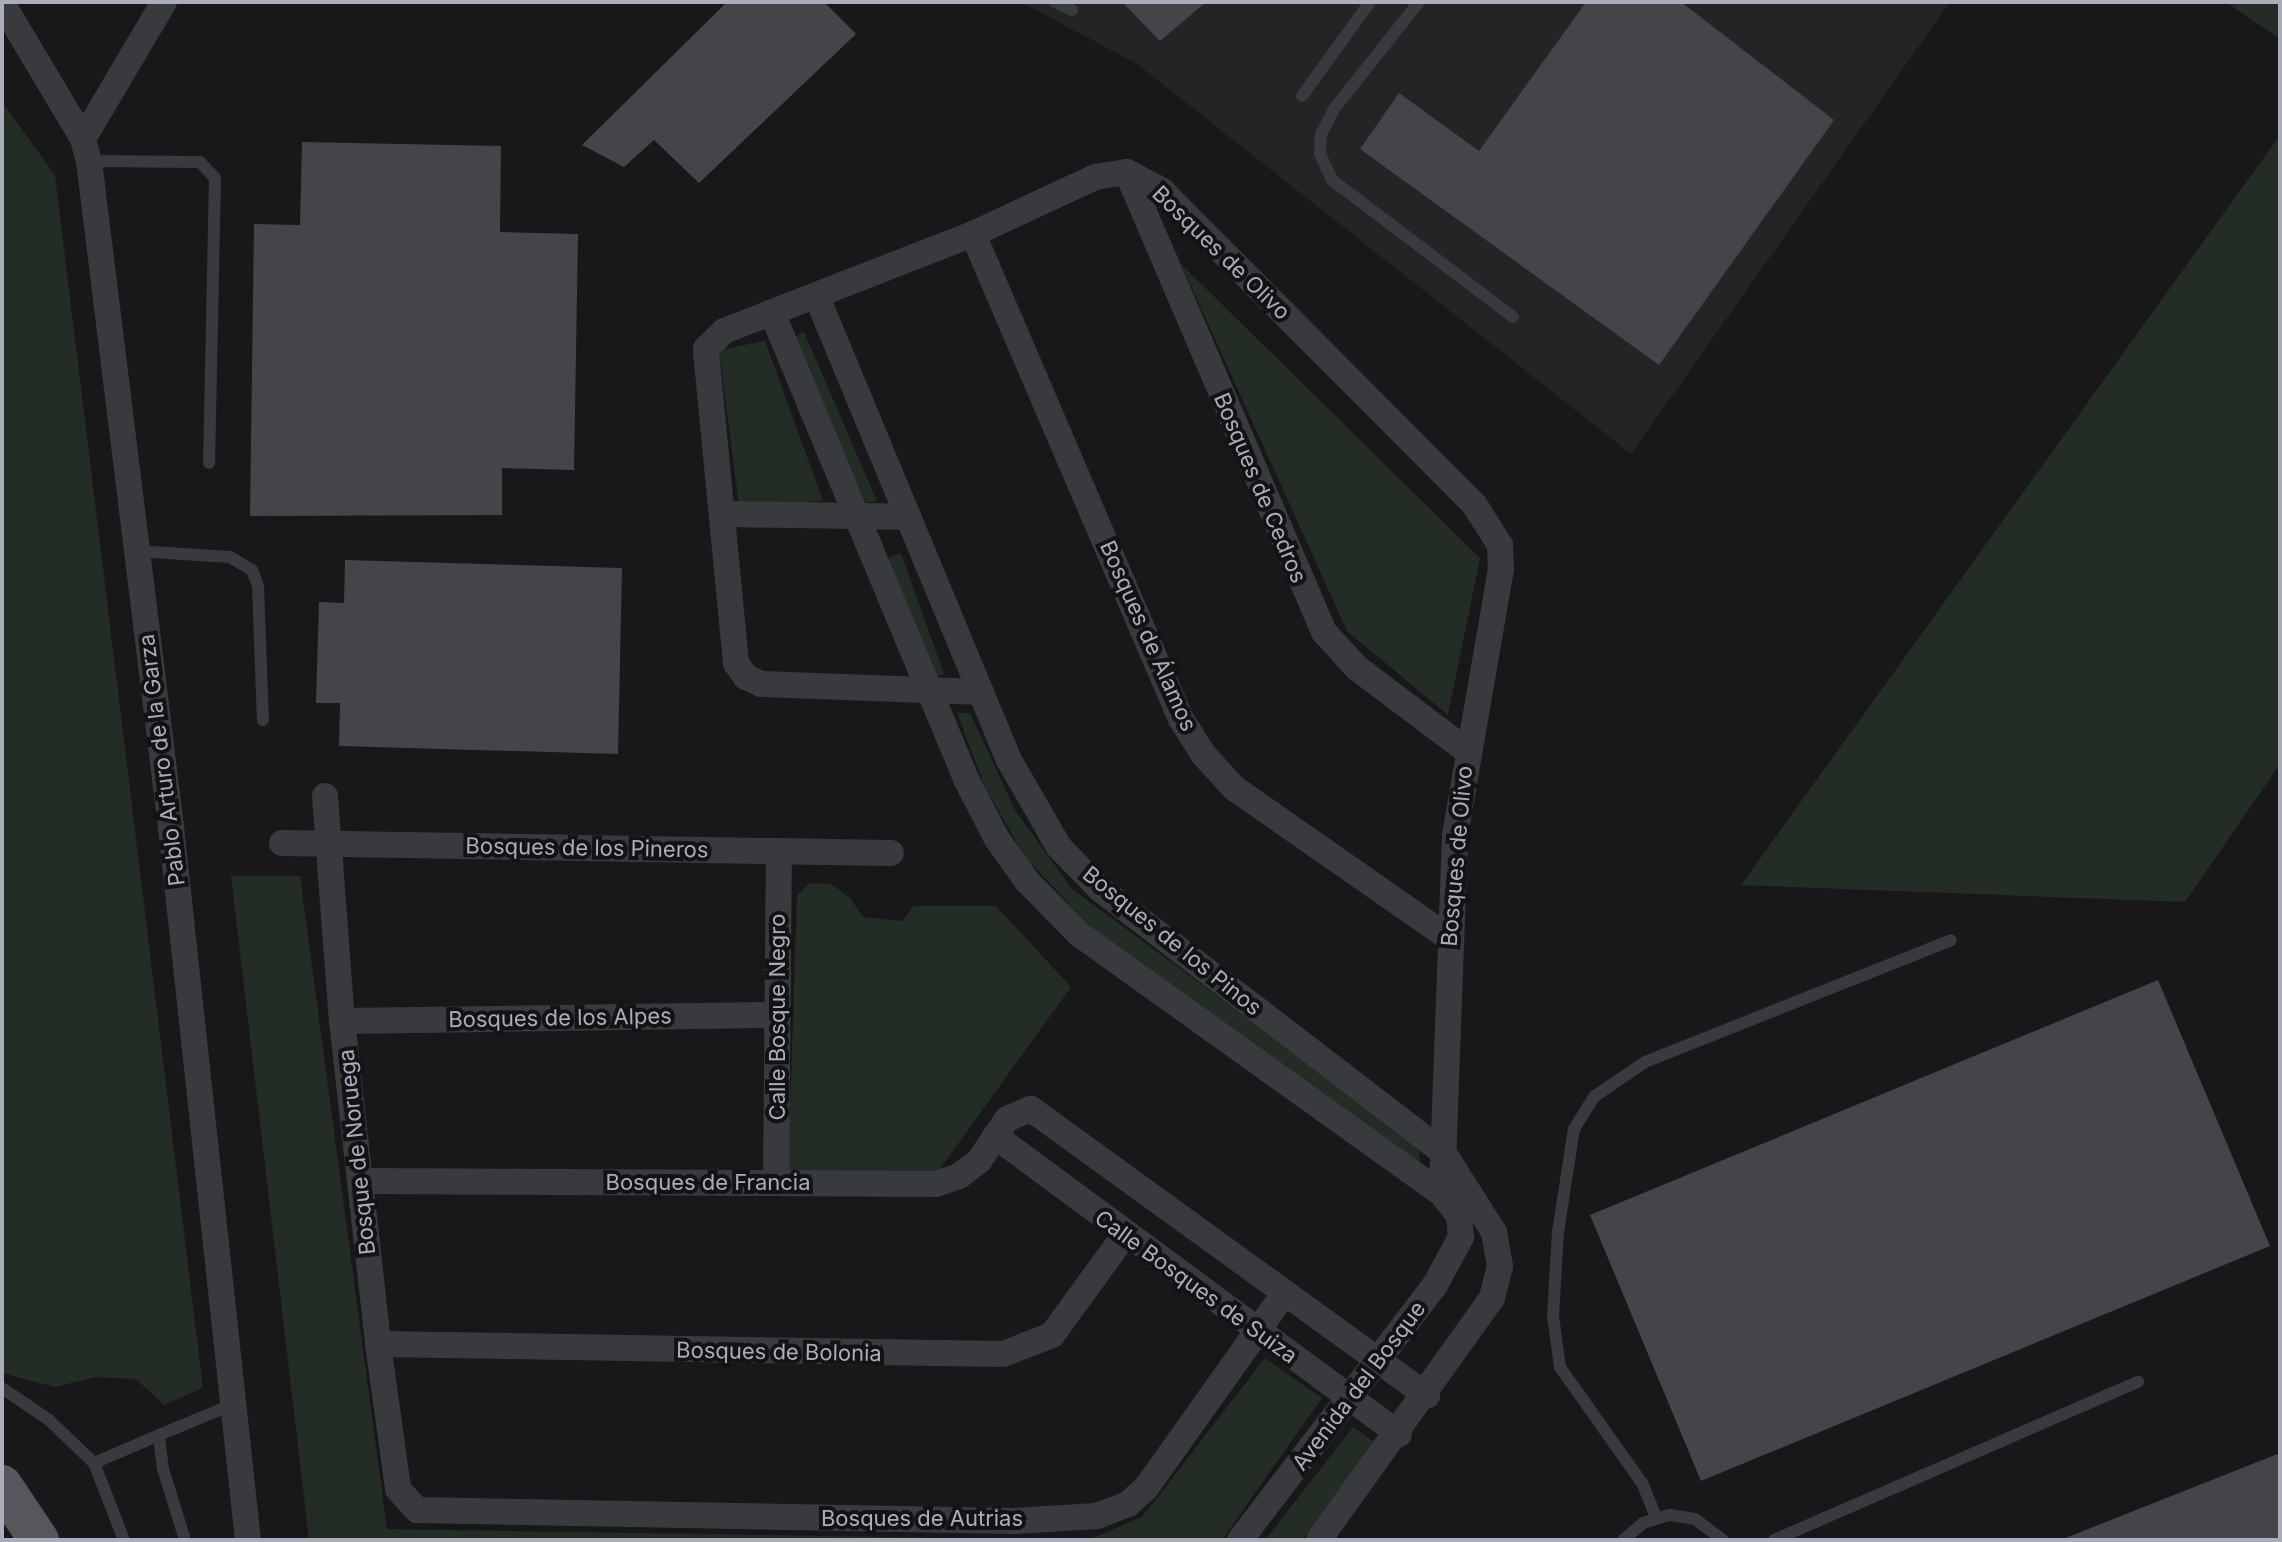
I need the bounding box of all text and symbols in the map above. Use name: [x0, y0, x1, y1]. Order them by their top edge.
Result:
street label: Bosques de Olivo: [1147, 181, 1295, 325]
street label: Bosques de Cedros: [1208, 389, 1312, 587]
street label: Bosques de Álamos: [1094, 537, 1202, 735]
street label: Pablo Arturo de la Garza: [133, 632, 191, 888]
street label: Bosques de Olivo: [1436, 764, 1478, 948]
street label: Bosques de los Pineros: [465, 833, 709, 863]
street label: Bosques de los Pinos: [1077, 861, 1267, 1021]
street label: Calle Bosque Negro: [765, 914, 791, 1120]
street label: Bosques de los Alpes: [448, 1003, 672, 1033]
street label: Bosque de Noruega: [333, 1048, 381, 1256]
street label: Bosques de Francia: [605, 1170, 811, 1196]
street label: Calle Bosques de Suiza: [1090, 1205, 1302, 1369]
street label: Avenida del Bosque: [1287, 1296, 1431, 1476]
street label: Bosques de Bolonia: [676, 1337, 882, 1367]
street label: Bosques de Autrias: [821, 1506, 1023, 1532]

